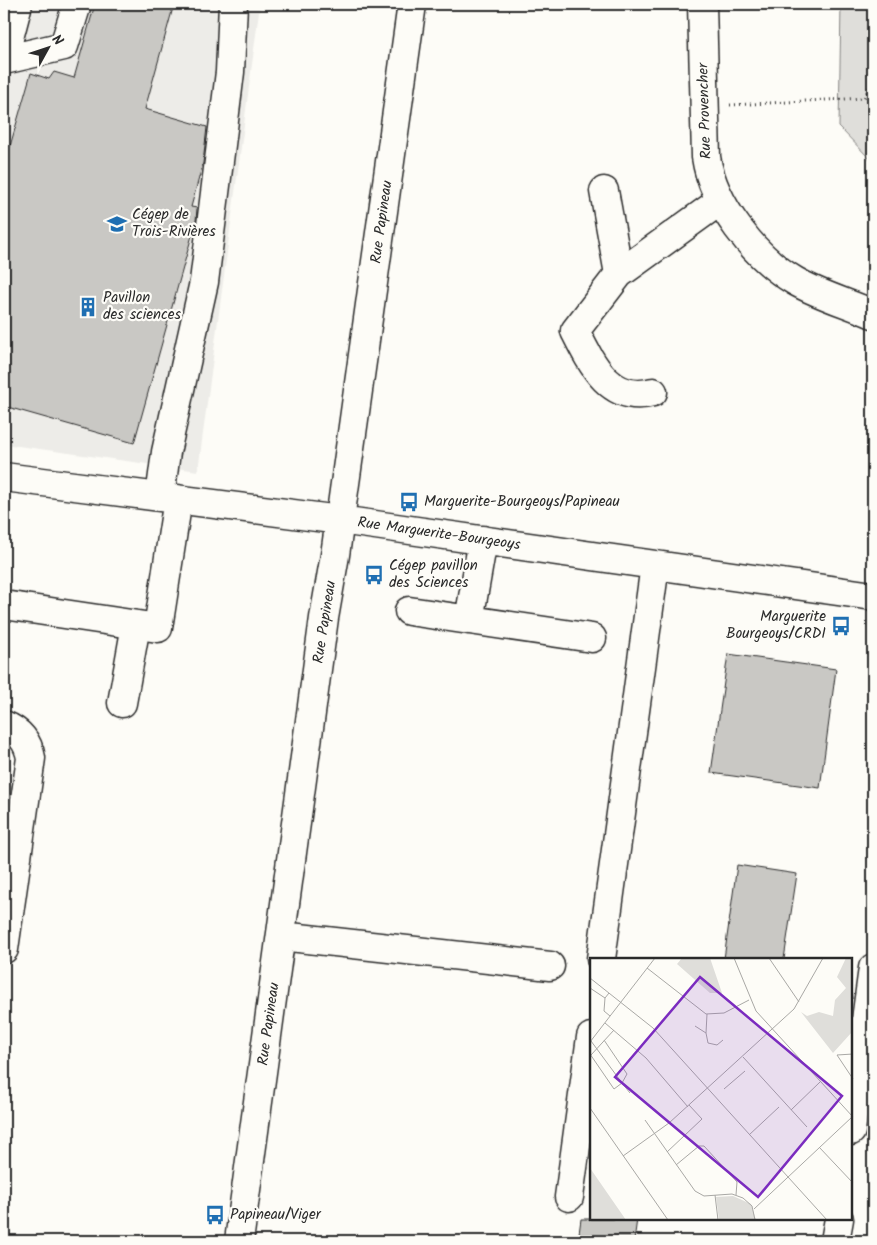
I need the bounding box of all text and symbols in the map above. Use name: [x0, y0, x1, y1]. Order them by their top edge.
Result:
north arrow: [22, 22, 72, 72]
text: N: [46, 30, 69, 51]
street label: Rue Provencher: [691, 62, 719, 159]
street label: Rue Papineau: [364, 179, 400, 265]
place label: Cégep de Trois-Rivières: [132, 203, 216, 244]
school or university icon: Cégep de Trois-Rivières: [106, 213, 128, 235]
place label: Pavillon des sciences: [103, 286, 181, 327]
building icon: Pavillon des sciences: [77, 296, 99, 318]
place label: Marguerite-Bourgeoys/Papineau: [424, 490, 620, 514]
bus stop icon: Marguerite-Bourgeoys/Papineau: [398, 491, 420, 513]
street label: Rue Marguerite-Bourgeoys: [356, 511, 523, 557]
place label: Cégep pavillon des Sciences: [389, 554, 478, 595]
bus stop icon: Cégep pavillon des Sciences: [363, 564, 385, 586]
street label: Rue Papineau: [307, 579, 343, 665]
place label: Marguerite Bourgeoys/CRDI: [726, 605, 826, 646]
bus stop icon: Marguerite Bourgeoys/CRDI: [830, 615, 852, 637]
inset map: [590, 958, 852, 1220]
street label: Rue Papineau: [251, 981, 287, 1067]
place label: Papineau/Viger: [230, 1203, 322, 1227]
bus stop icon: Papineau/Viger: [204, 1204, 226, 1226]

